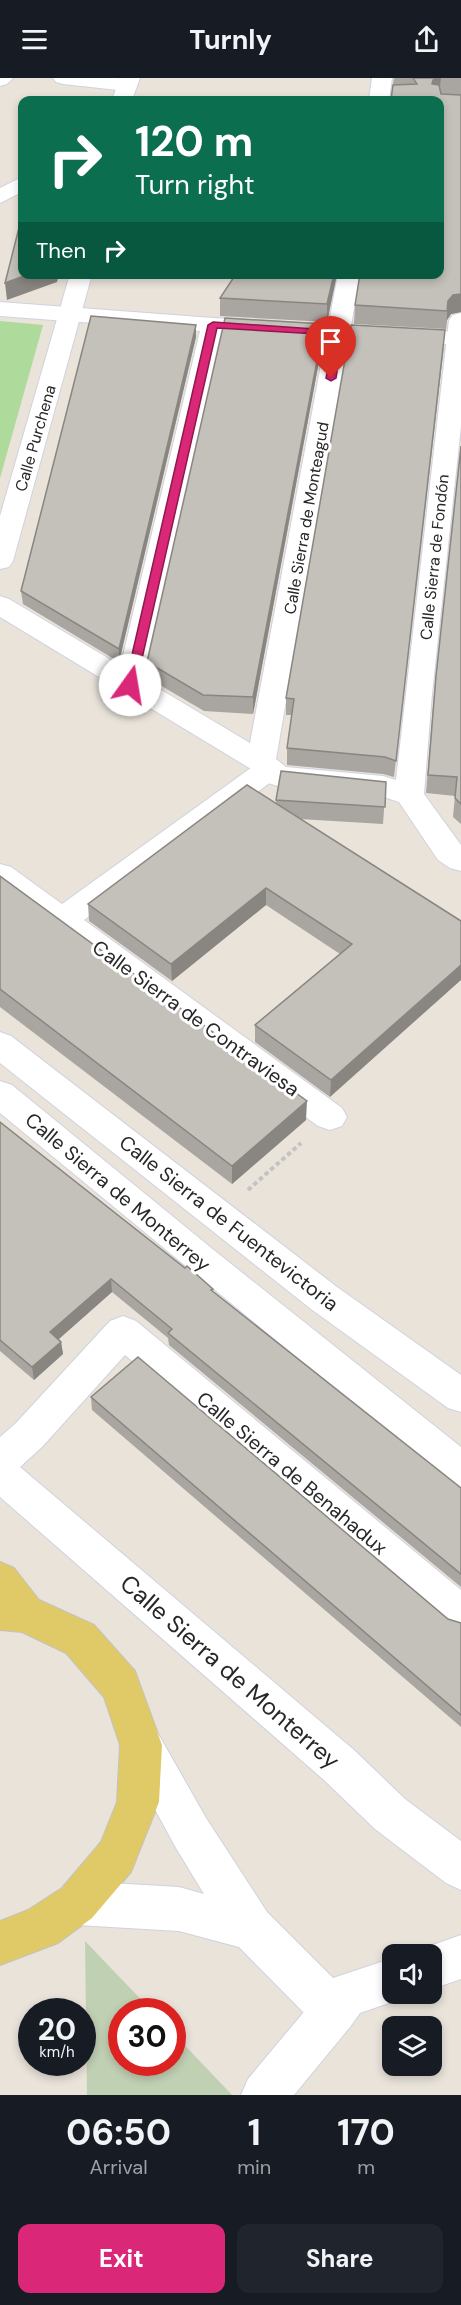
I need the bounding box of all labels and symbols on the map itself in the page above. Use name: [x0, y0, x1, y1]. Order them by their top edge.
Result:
pin: [305, 316, 356, 378]
street label: Calle Purchena: [10, 382, 61, 494]
street label: Calle Sierra de Monteagud: [279, 420, 334, 616]
street label: Calle Sierra de Fondón: [415, 473, 454, 641]
position arrow: [98, 653, 162, 717]
street label: Calle Sierra de Contraviesa: [87, 934, 305, 1102]
street label: Calle Sierra de Monterrey: [20, 1107, 216, 1277]
street label: Calle Sierra de Fuentevictoria: [114, 1129, 344, 1317]
street label: Calle Sierra de Benahadux: [191, 1386, 393, 1560]
street label: Calle Sierra de Monterrey: [114, 1568, 347, 1776]
speed limit sign: 30: [108, 1998, 186, 2076]

